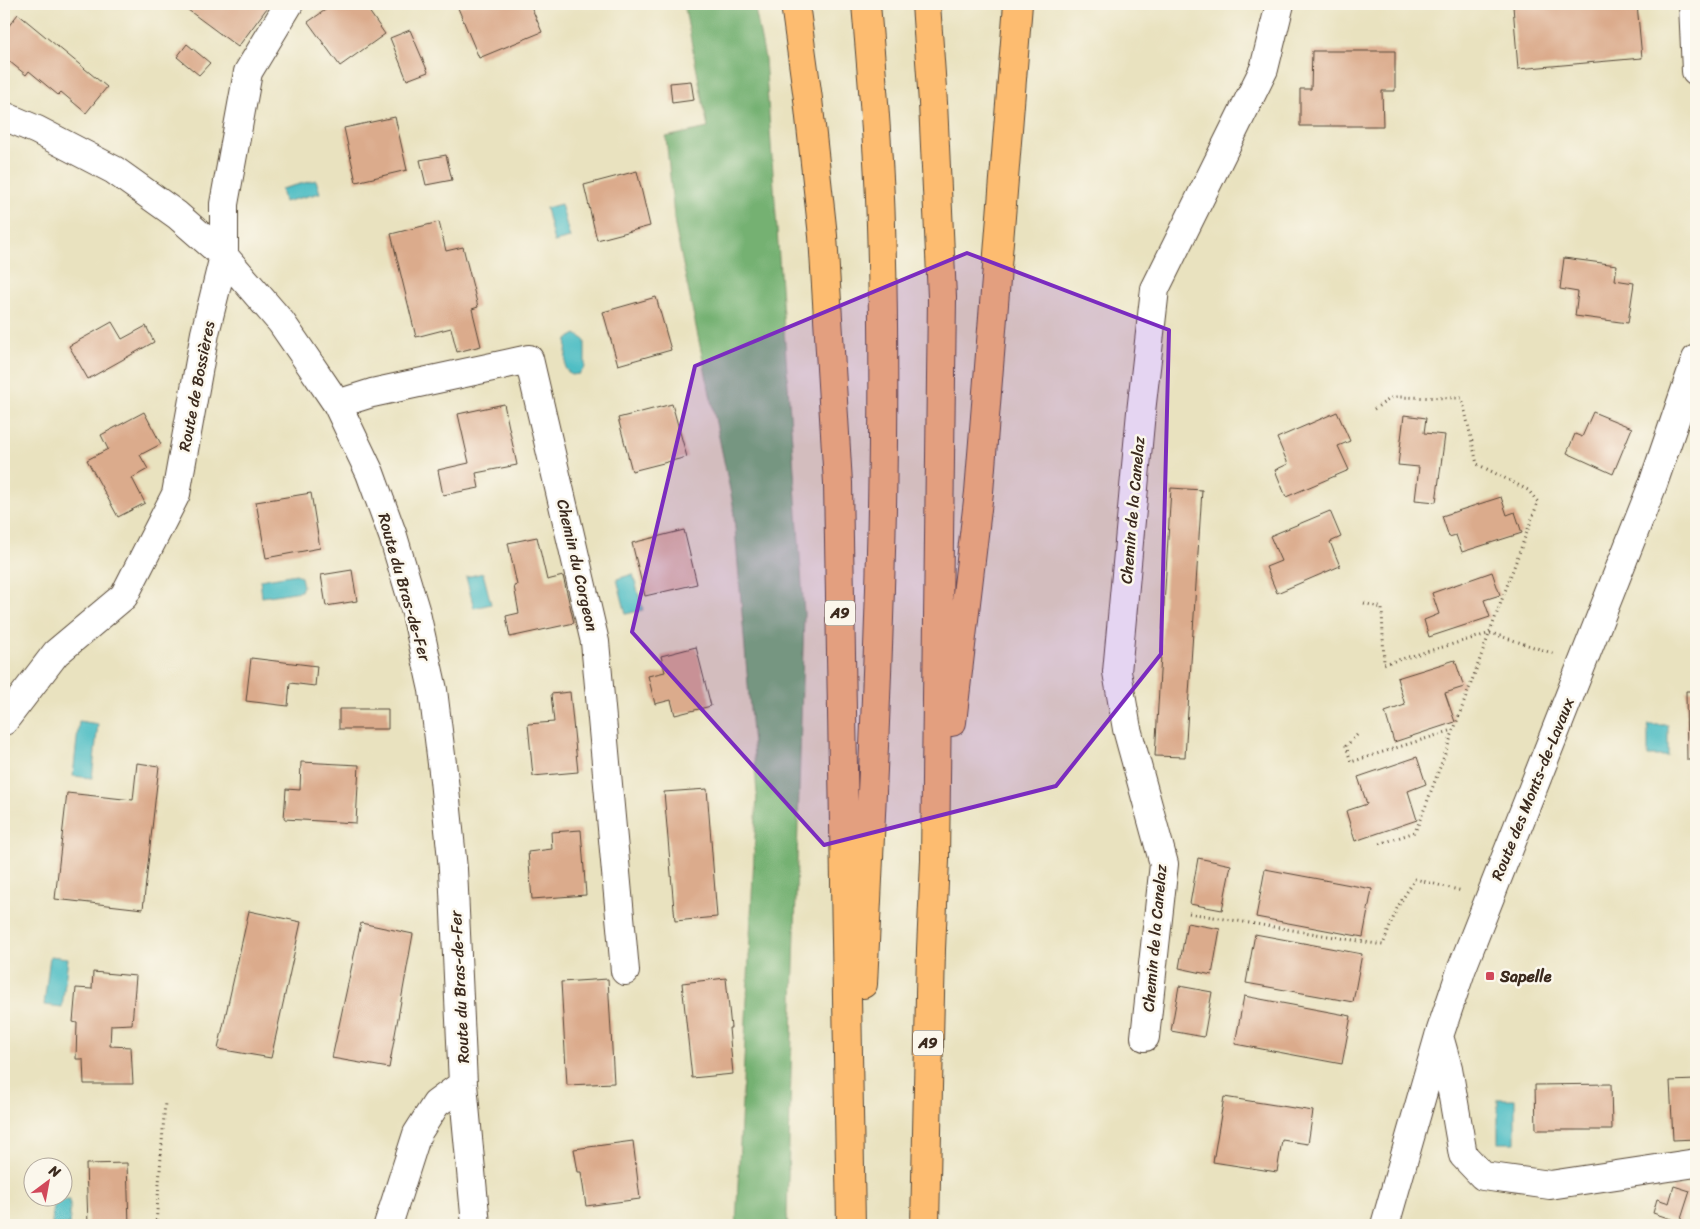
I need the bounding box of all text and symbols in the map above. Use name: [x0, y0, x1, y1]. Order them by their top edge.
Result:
street label: Route de Bossières: [170, 318, 223, 454]
street label: Chemin de la Canelaz: [1112, 435, 1153, 585]
street label: Chemin du Corgeon: [548, 496, 607, 634]
street label: Route du Bras-de-Fer: [369, 510, 440, 666]
road number: A9: [825, 600, 855, 626]
street label: Route des Monts-de-Lavaux: [1483, 693, 1583, 885]
street label: Chemin de la Canelaz: [1134, 863, 1175, 1013]
street label: Route du Bras-de-Fer: [441, 908, 478, 1064]
place label: Sapelle: [1499, 962, 1552, 991]
marker: Sapelle: [1484, 970, 1496, 982]
road number: A9: [913, 1030, 943, 1056]
north arrow: [22, 1156, 72, 1206]
text: N: [43, 1158, 66, 1185]

